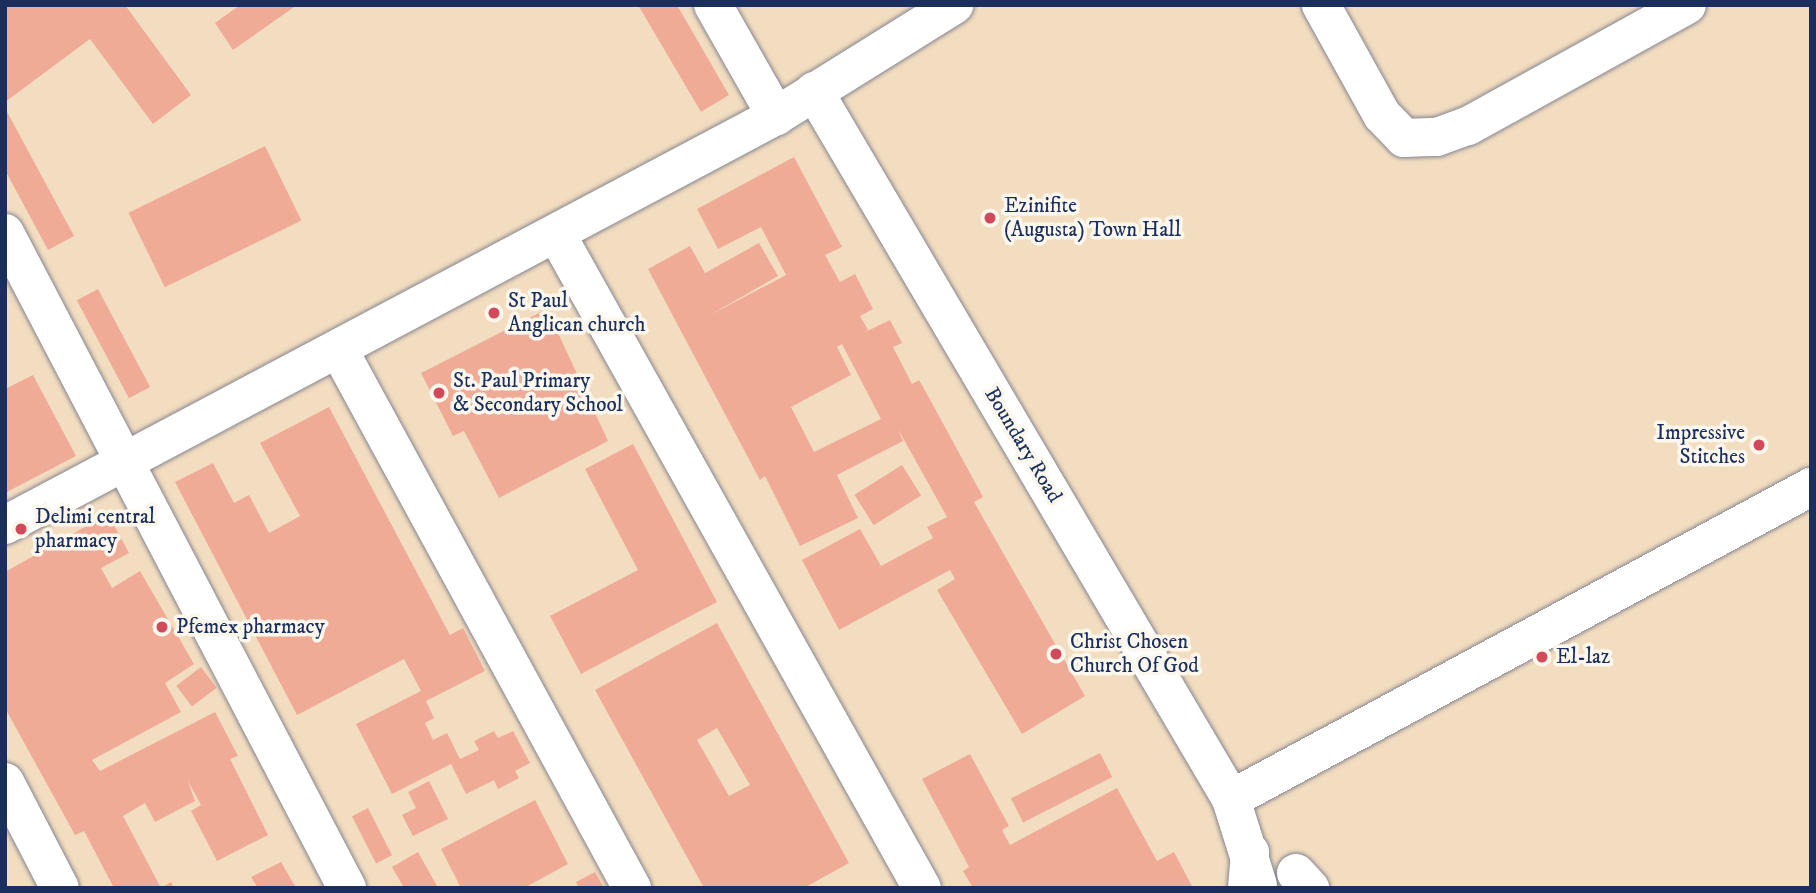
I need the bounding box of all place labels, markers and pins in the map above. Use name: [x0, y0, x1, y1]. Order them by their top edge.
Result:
place label: Ezinifite (Augusta) Town Hall: [1004, 193, 1181, 243]
marker: Ezinifite (Augusta) Town Hall: [982, 210, 998, 226]
place label: St Paul Anglican church: [508, 288, 646, 338]
marker: St Paul Anglican church: [486, 305, 502, 321]
place label: St. Paul Primary & Secondary School: [453, 368, 623, 418]
marker: St. Paul Primary & Secondary School: [431, 385, 447, 401]
place label: Impressive Stitches: [1656, 420, 1745, 470]
marker: Impressive Stitches: [1751, 437, 1767, 453]
place label: Delimi central pharmacy: [35, 504, 155, 554]
marker: Delimi central pharmacy: [13, 521, 29, 537]
place label: Pfemex pharmacy: [176, 614, 325, 640]
marker: Pfemex pharmacy: [154, 619, 170, 635]
place label: Christ Chosen Church Of God: [1070, 629, 1199, 679]
place label: El-laz: [1556, 644, 1610, 670]
marker: Christ Chosen Church Of God: [1048, 646, 1064, 662]
marker: El-laz: [1534, 649, 1550, 665]

